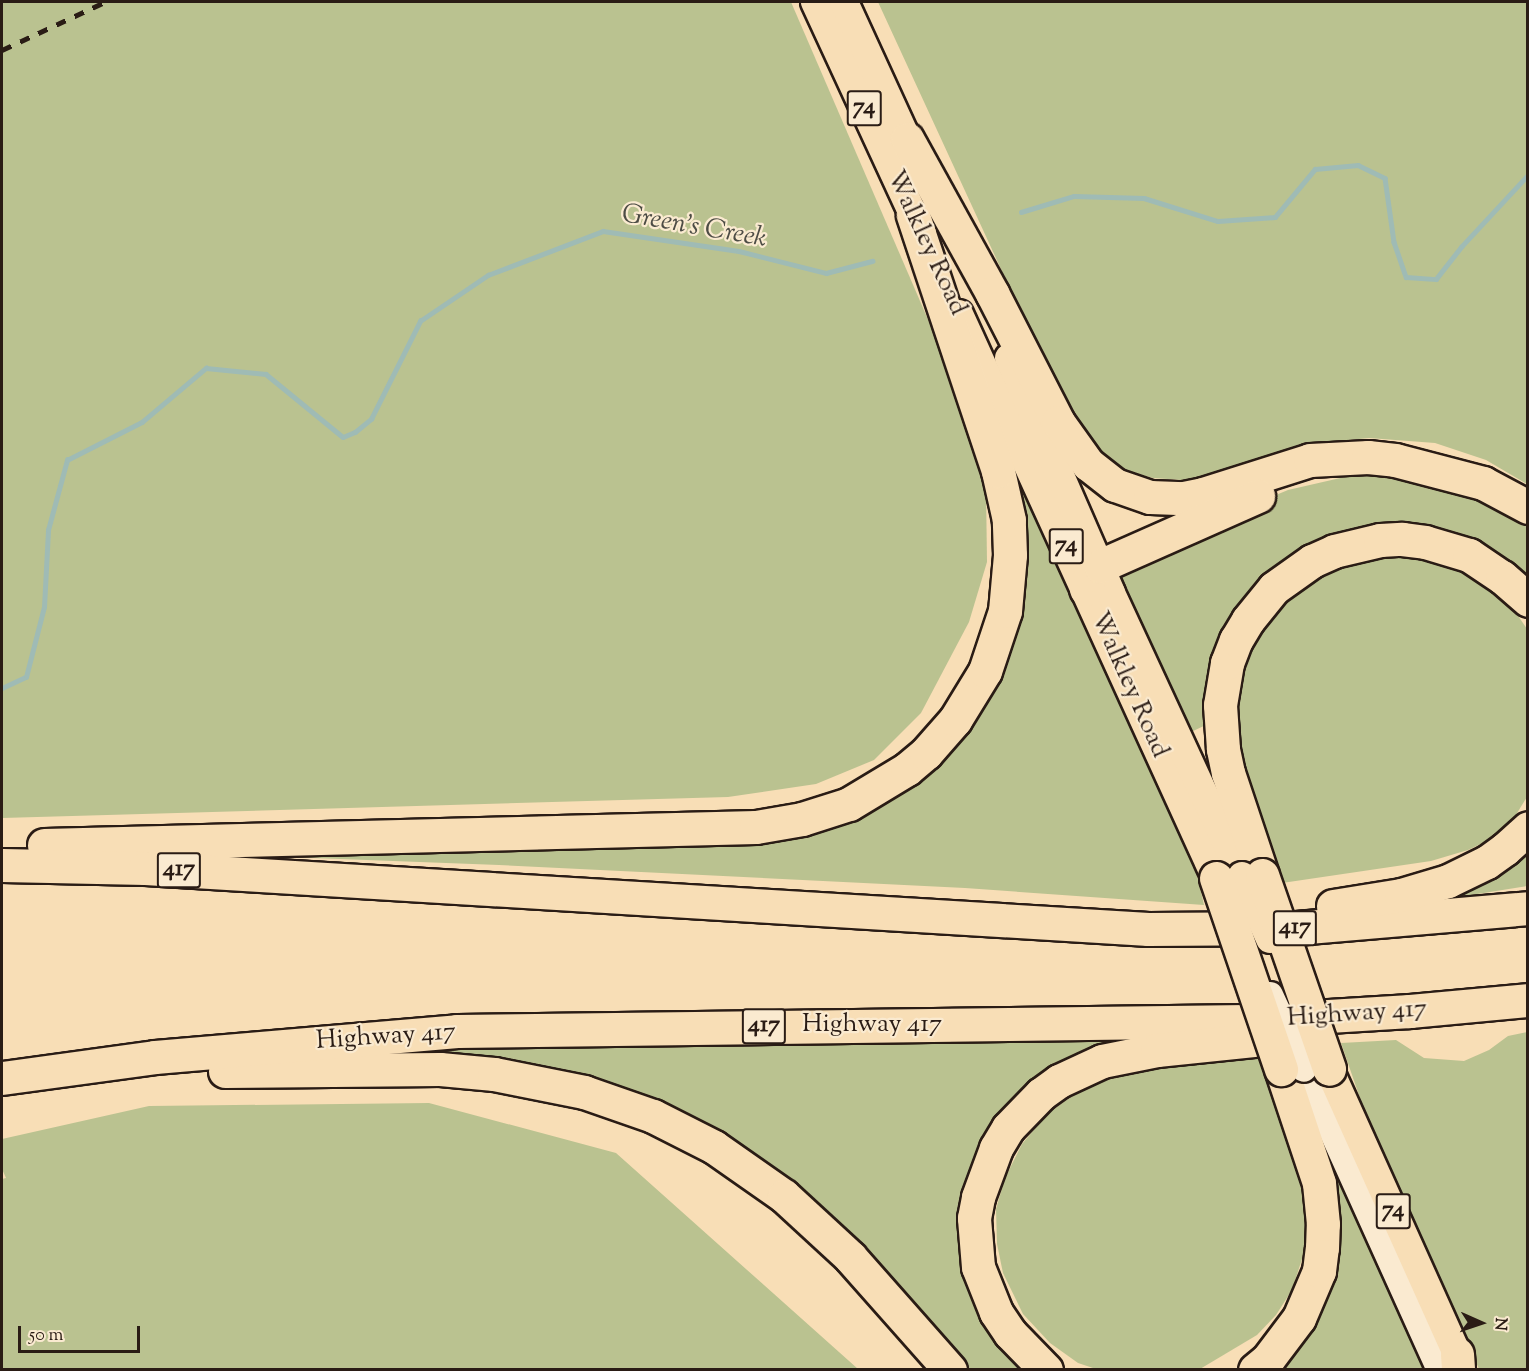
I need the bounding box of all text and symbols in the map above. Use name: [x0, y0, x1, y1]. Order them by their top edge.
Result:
road number: 74: [846, 87, 882, 129]
street label: Walkley Road: [879, 165, 973, 321]
water label: Green's Creek: [619, 198, 769, 256]
road number: 74: [1048, 525, 1084, 567]
street label: Walkley Road: [1083, 607, 1175, 763]
road number: 417: [156, 849, 201, 891]
road number: 417: [1272, 907, 1318, 949]
street label: Highway 417: [1286, 994, 1428, 1034]
road number: 417: [742, 1005, 786, 1047]
street label: Highway 417: [802, 1009, 942, 1041]
street label: Highway 417: [315, 1017, 457, 1057]
road number: 74: [1375, 1190, 1411, 1232]
north arrow: [1451, 1293, 1511, 1353]
scale bar: [21, 1314, 142, 1352]
text: N: [1488, 1317, 1511, 1331]
text: 50 m: [29, 1323, 63, 1349]

